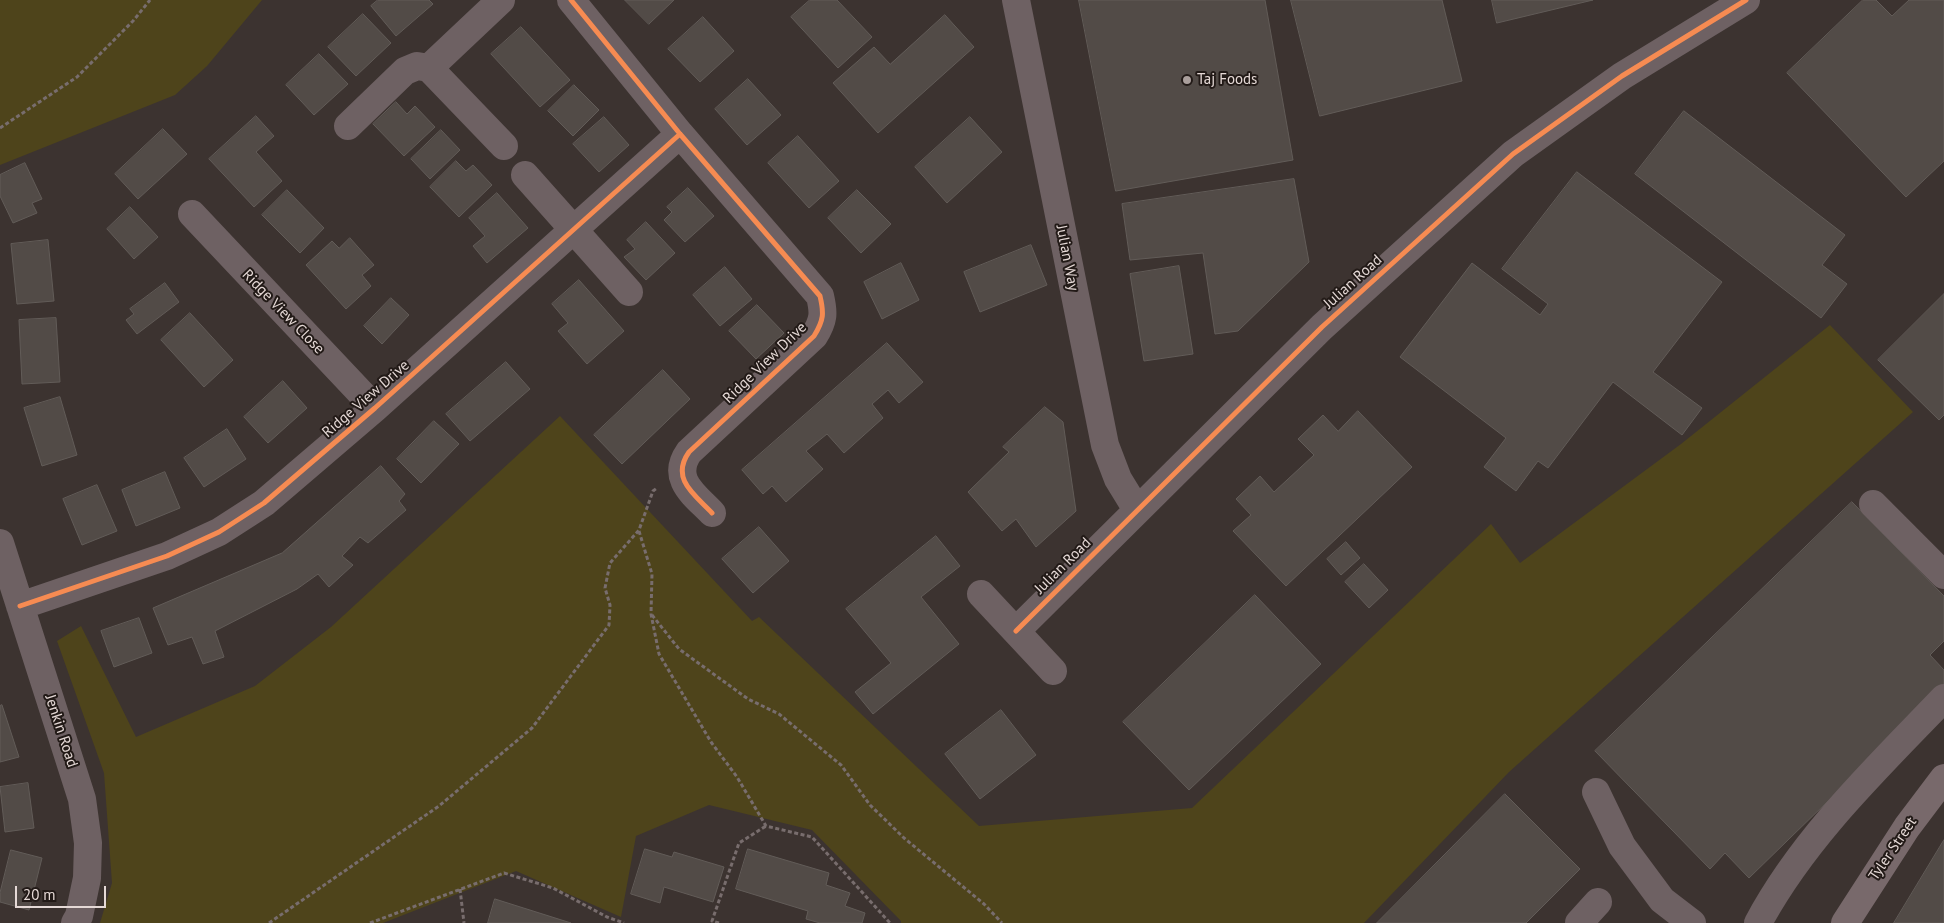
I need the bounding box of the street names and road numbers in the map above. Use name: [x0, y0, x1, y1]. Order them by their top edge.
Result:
street label: Julian Way: [1052, 224, 1082, 292]
street label: Julian Road: [1320, 251, 1386, 313]
street label: Ridge View Close: [238, 266, 328, 358]
street label: Ridge View Drive: [719, 319, 811, 407]
street label: Ridge View Drive: [319, 356, 413, 442]
street label: Julian Road: [1031, 534, 1095, 598]
street label: Jenkin Road: [41, 692, 81, 770]
street label: Tyler Street: [1865, 814, 1921, 884]

